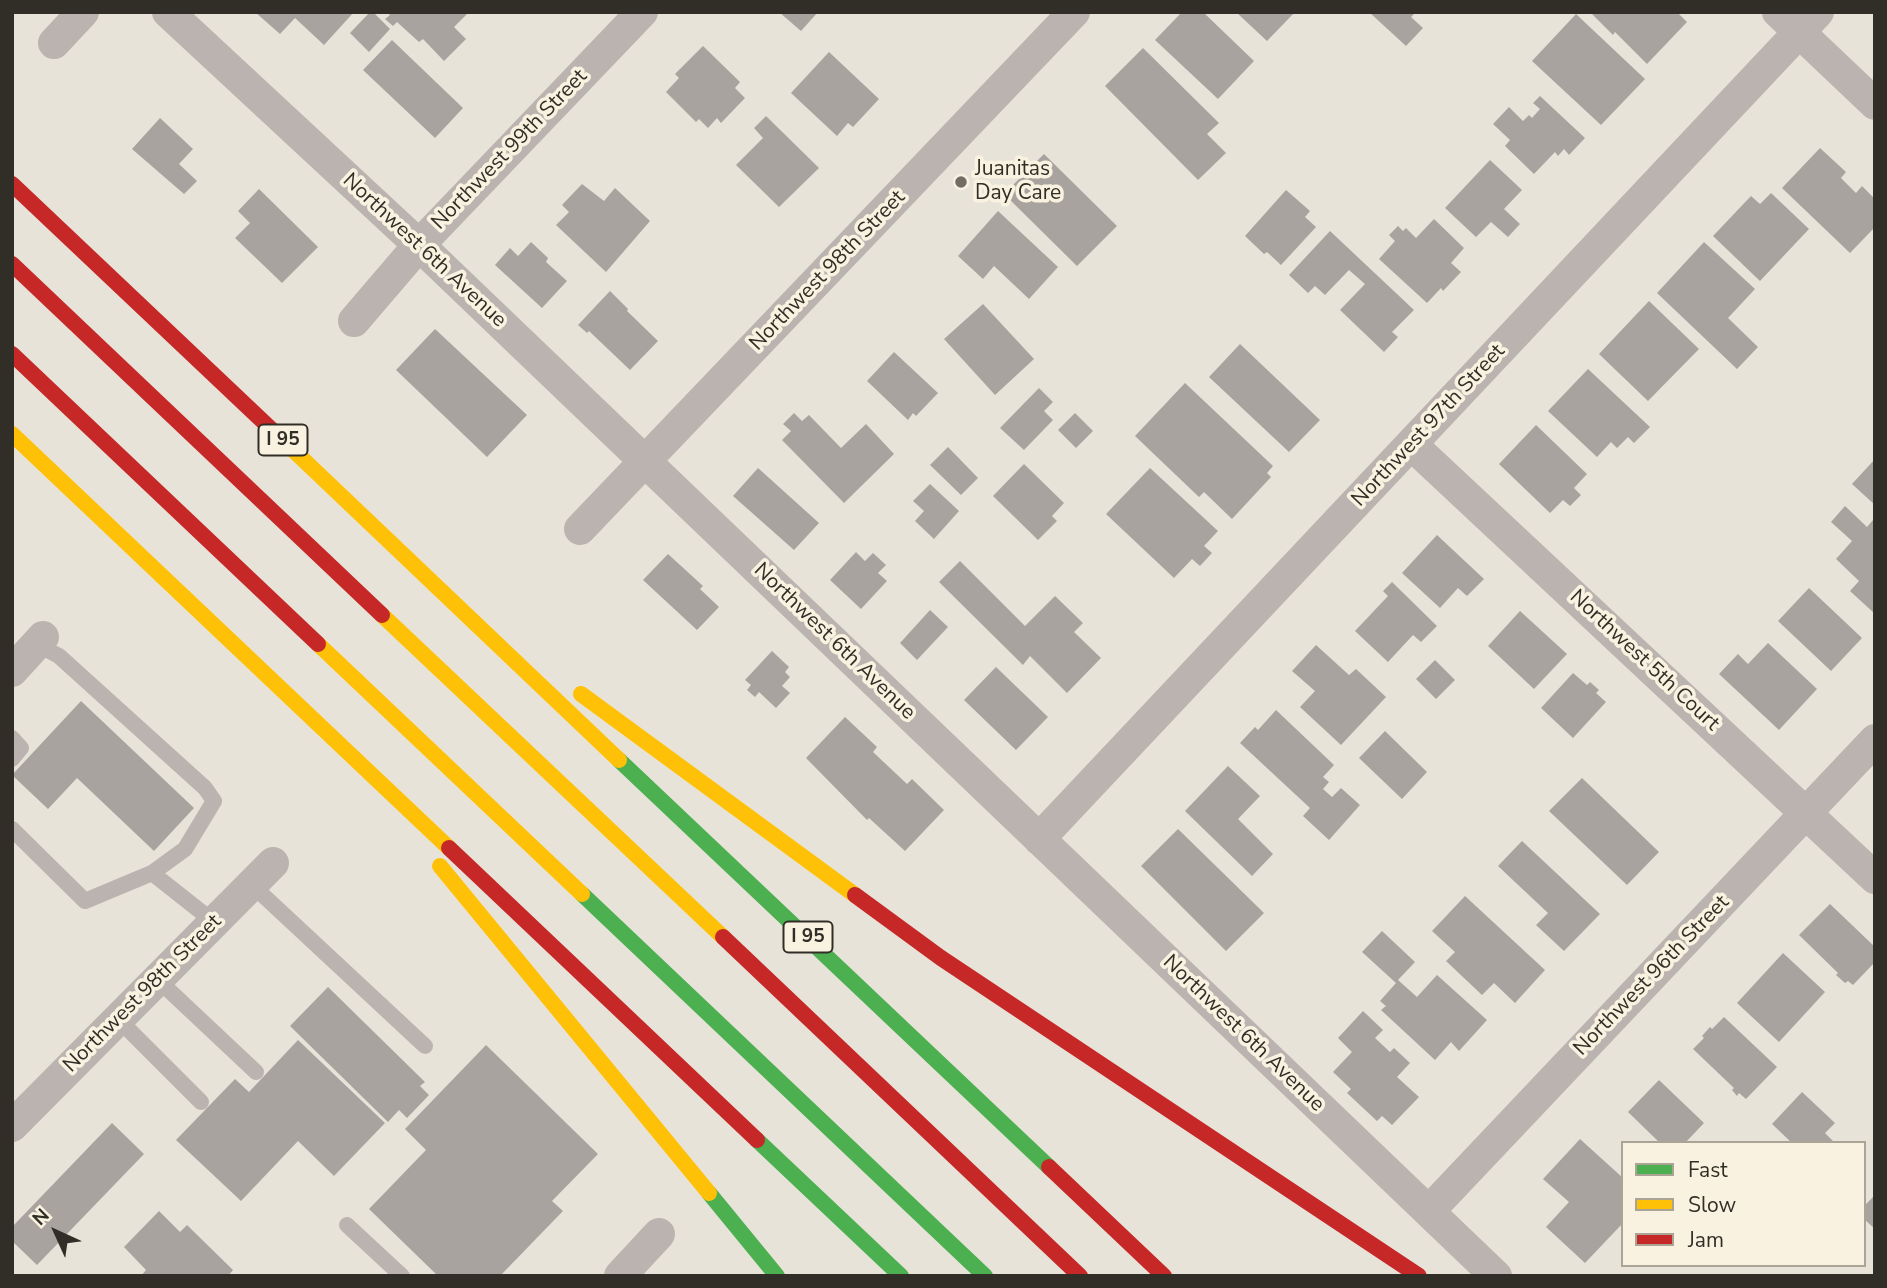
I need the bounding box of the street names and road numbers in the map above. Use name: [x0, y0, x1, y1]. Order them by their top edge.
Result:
street label: Northwest 99th Street: [427, 65, 593, 235]
street label: Northwest 6th Avenue: [337, 169, 511, 333]
street label: Northwest 98th Street: [745, 186, 911, 356]
street label: Northwest 97th Street: [1347, 339, 1511, 513]
road number: I 95: [258, 424, 308, 456]
street label: Northwest 6th Avenue: [748, 558, 920, 726]
street label: Northwest 5th Court: [1564, 585, 1724, 737]
street label: Northwest 96th Street: [1569, 891, 1735, 1061]
street label: Northwest 98th Street: [59, 910, 227, 1078]
road number: I 95: [784, 922, 832, 953]
street label: Northwest 6th Avenue: [1157, 950, 1329, 1118]

